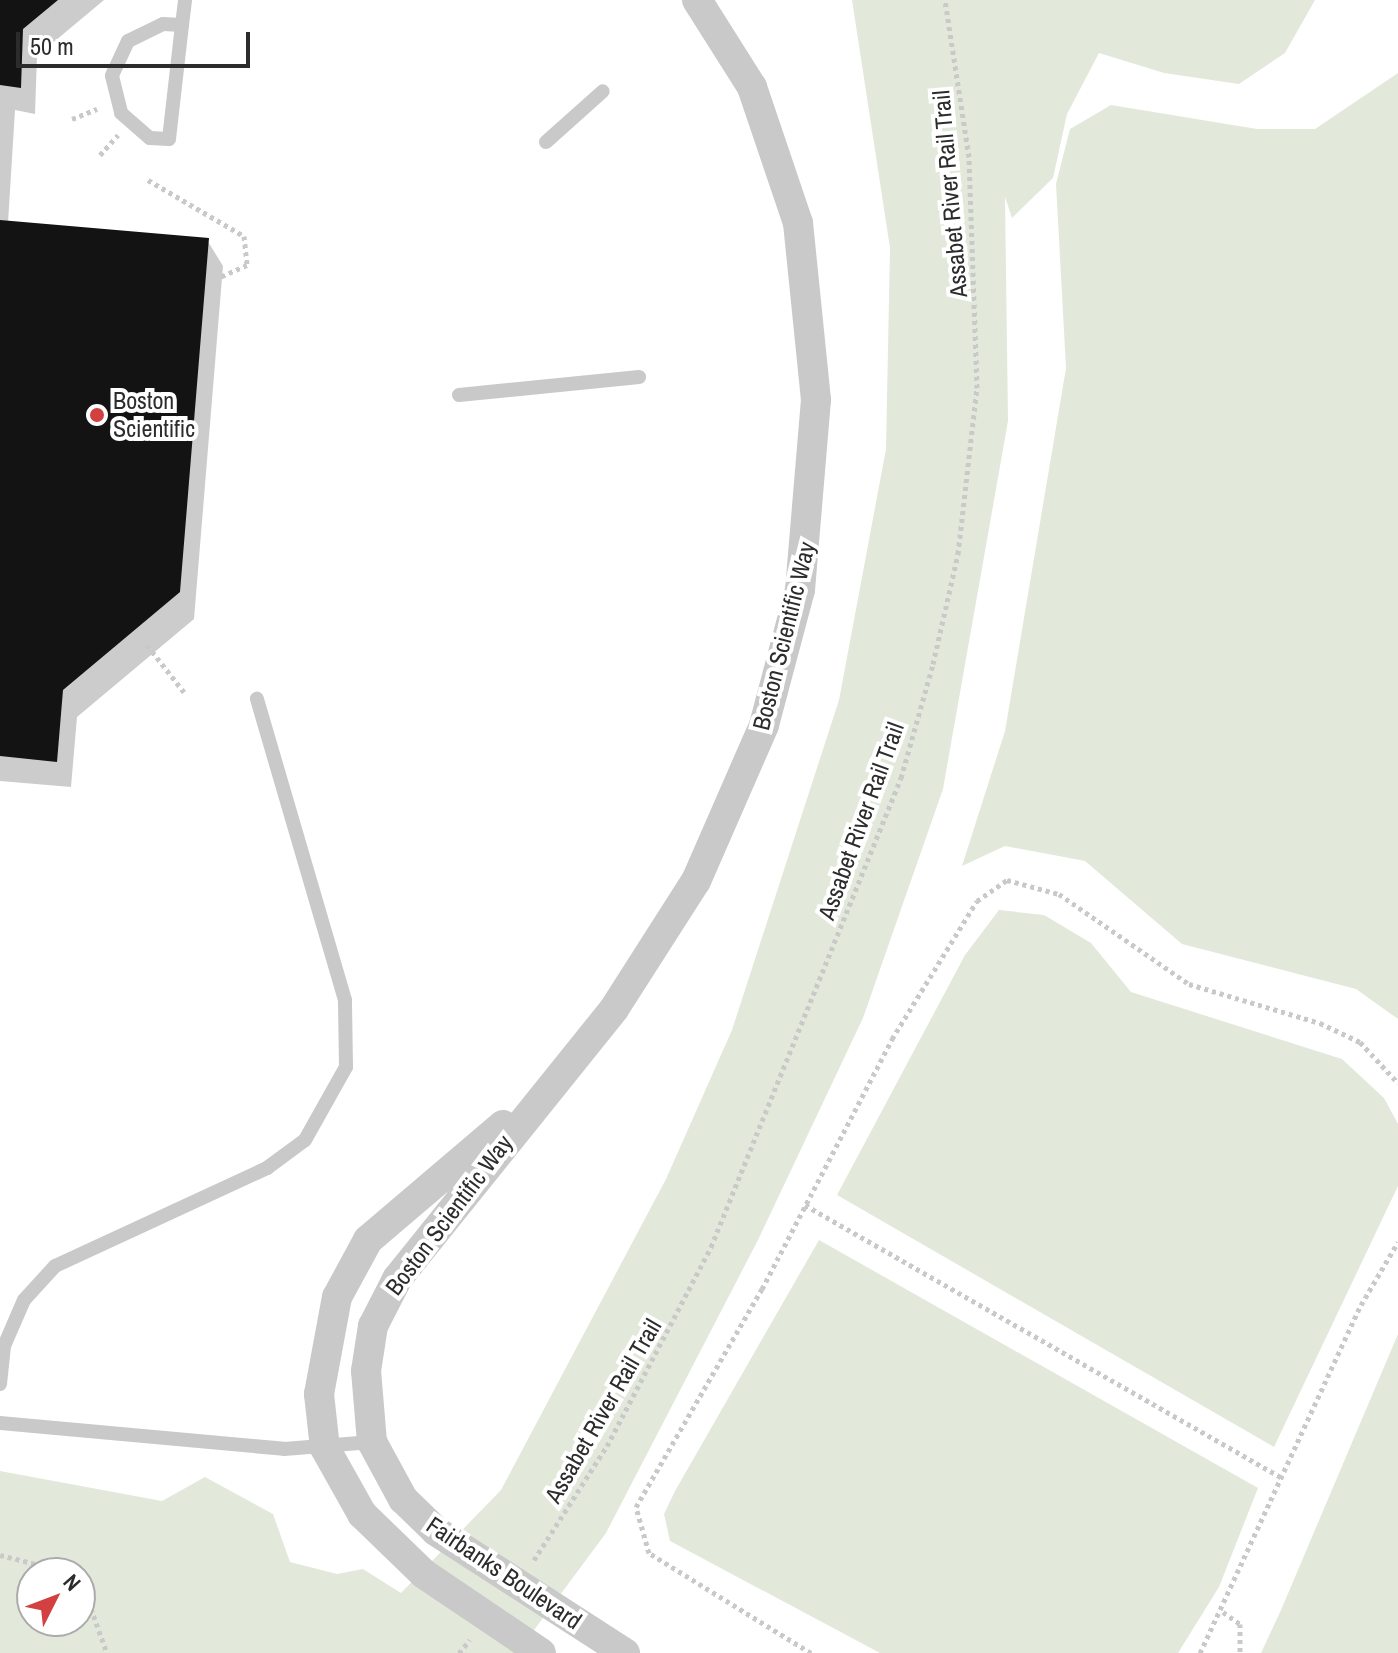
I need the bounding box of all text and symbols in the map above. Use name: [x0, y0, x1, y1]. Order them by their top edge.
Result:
scale bar: [20, 16, 254, 66]
text: 50 m: [30, 30, 74, 62]
street label: Assabet River Rail Trail: [927, 89, 973, 299]
place label: Boston Scientific: [113, 387, 195, 443]
marker: Boston Scientific: [88, 406, 106, 424]
street label: Boston Scientific Way: [747, 539, 821, 733]
street label: Assabet River Rail Trail: [812, 718, 910, 924]
street label: Boston Scientific Way: [379, 1129, 519, 1301]
street label: Assabet River Rail Trail: [538, 1314, 668, 1508]
street label: Fairbanks Boulevard: [421, 1511, 587, 1635]
north arrow: [16, 1557, 96, 1637]
text: N: [57, 1567, 88, 1597]

